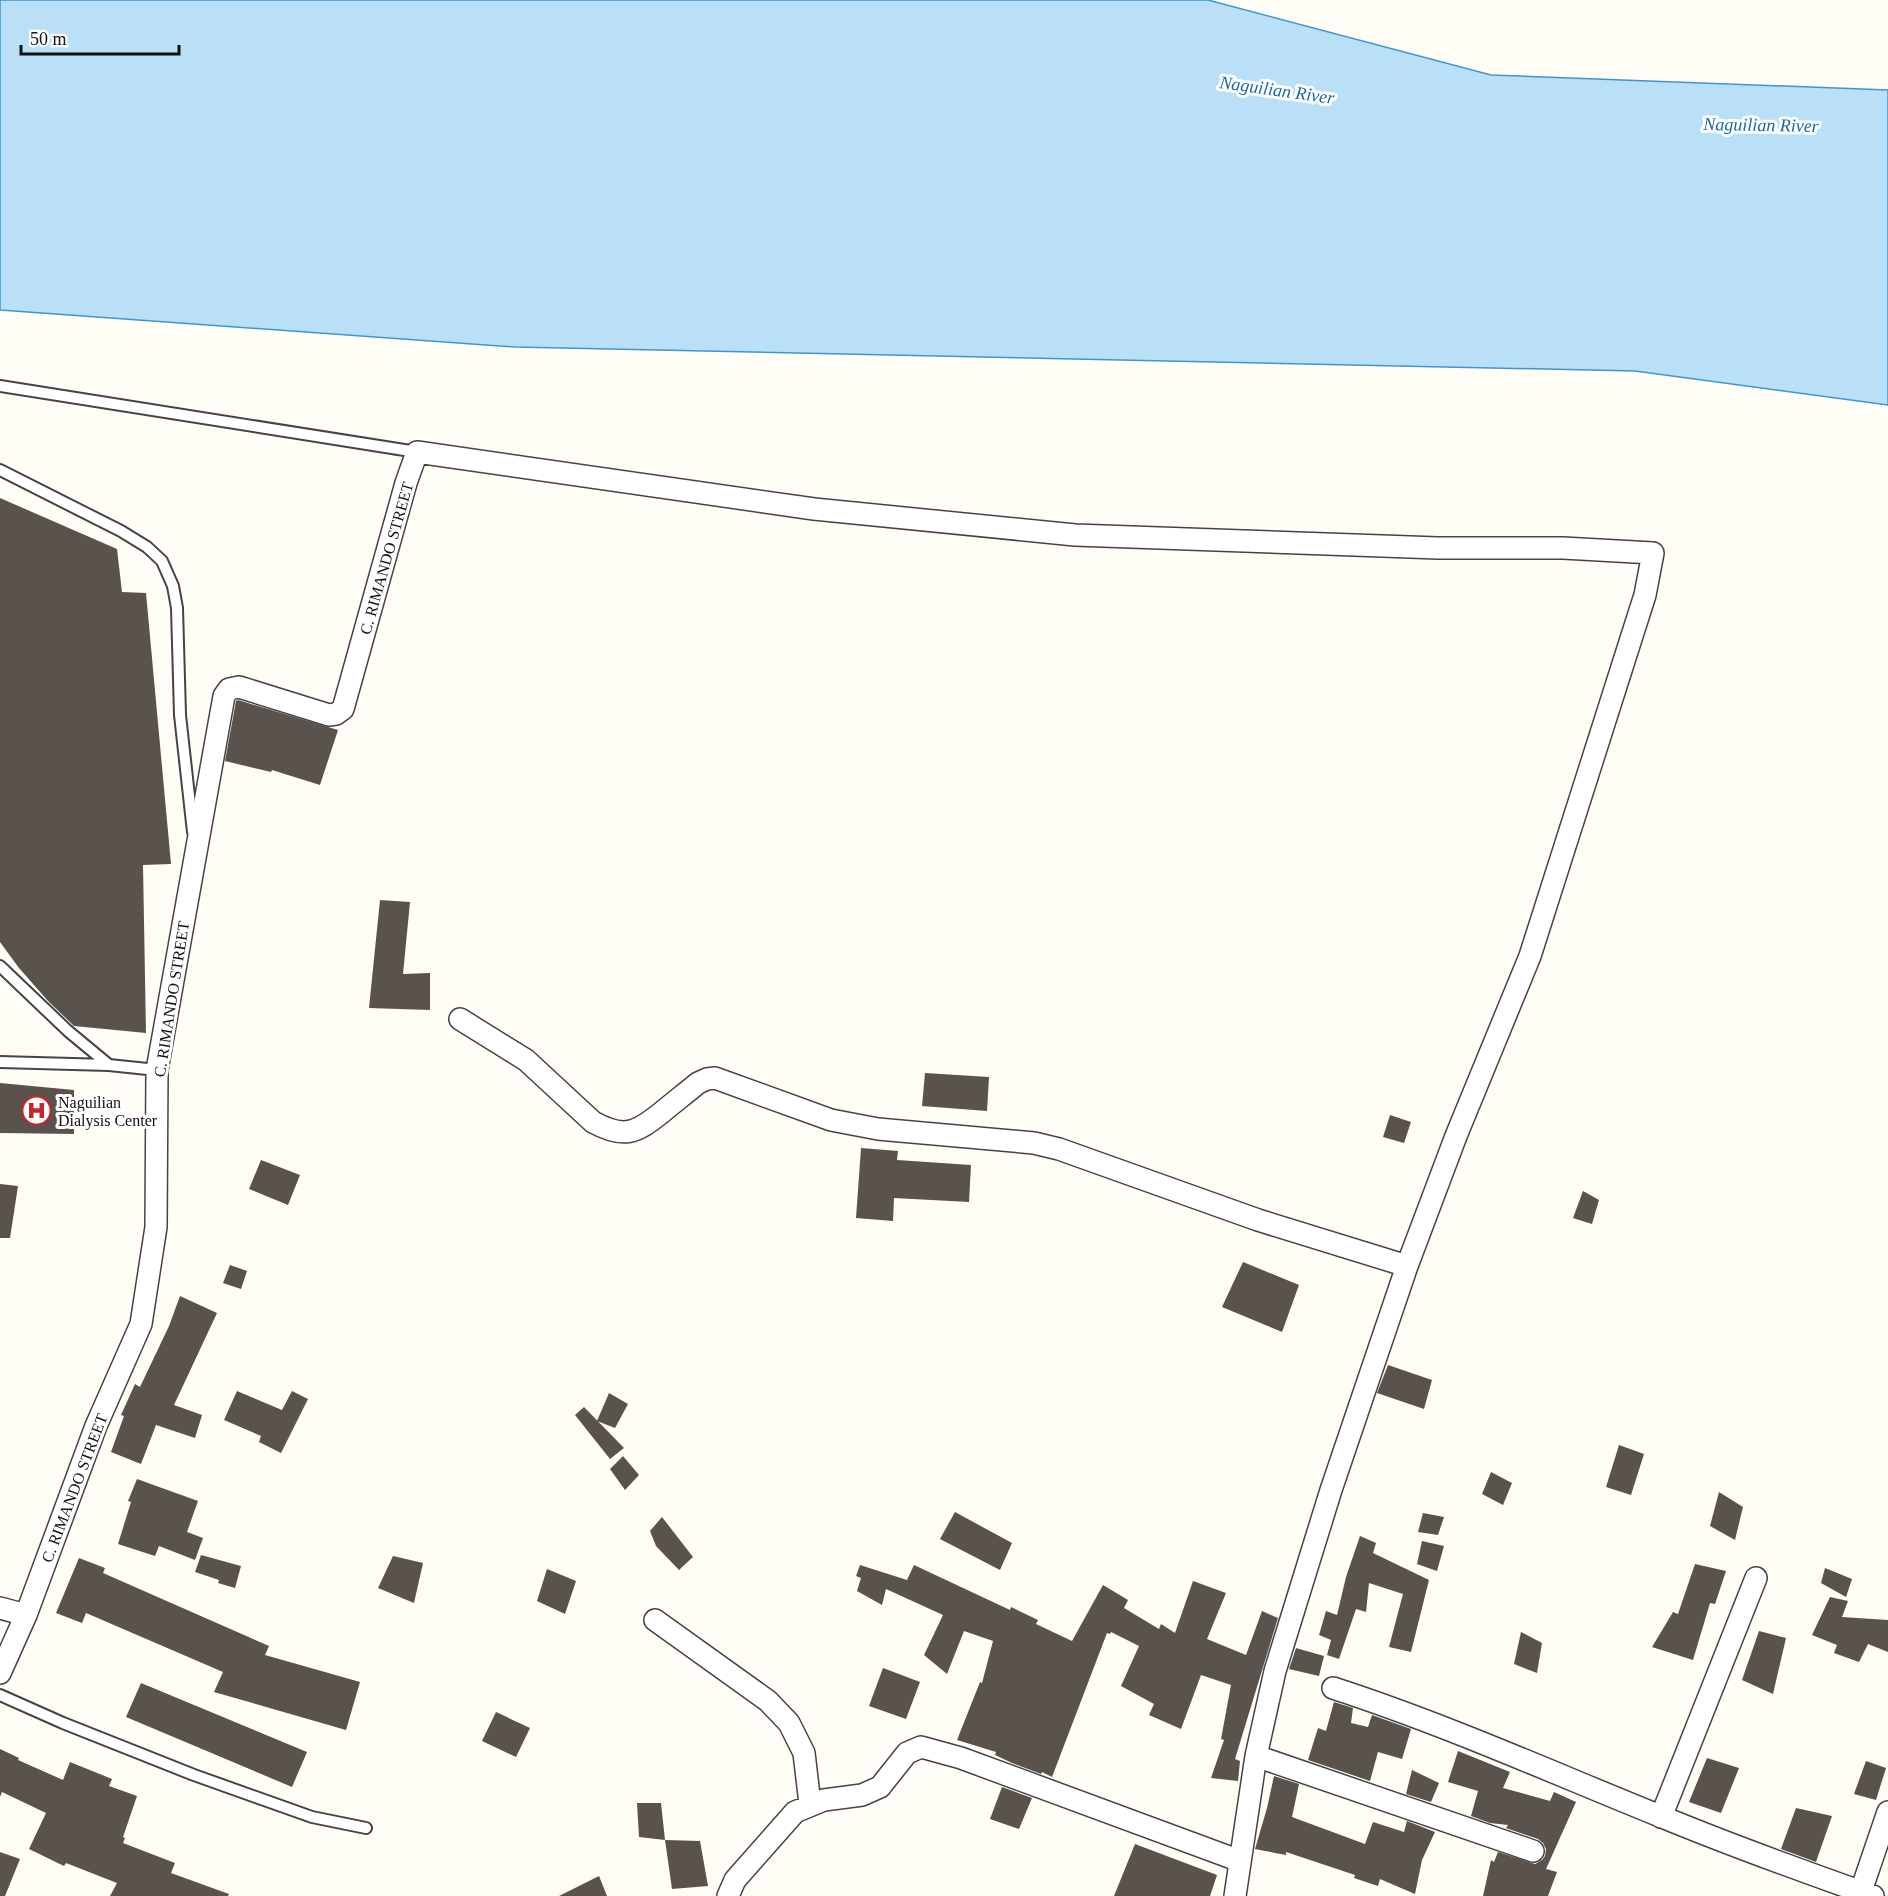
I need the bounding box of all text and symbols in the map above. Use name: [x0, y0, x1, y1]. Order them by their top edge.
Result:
scale bar: [21, 18, 178, 56]
text: 50 m: [30, 29, 67, 49]
water label: Naguilian River: [1217, 72, 1337, 108]
water label: Naguilian River: [1702, 114, 1820, 136]
street label: C. RIMANDO STREET: [357, 480, 416, 636]
street label: C. RIMANDO STREET: [151, 920, 192, 1078]
place label: Naguilian Dialysis Center: [58, 1094, 158, 1130]
hospital icon: Naguilian Dialysis Center: [21, 1095, 53, 1127]
street label: C. RIMANDO STREET: [38, 1411, 111, 1565]

